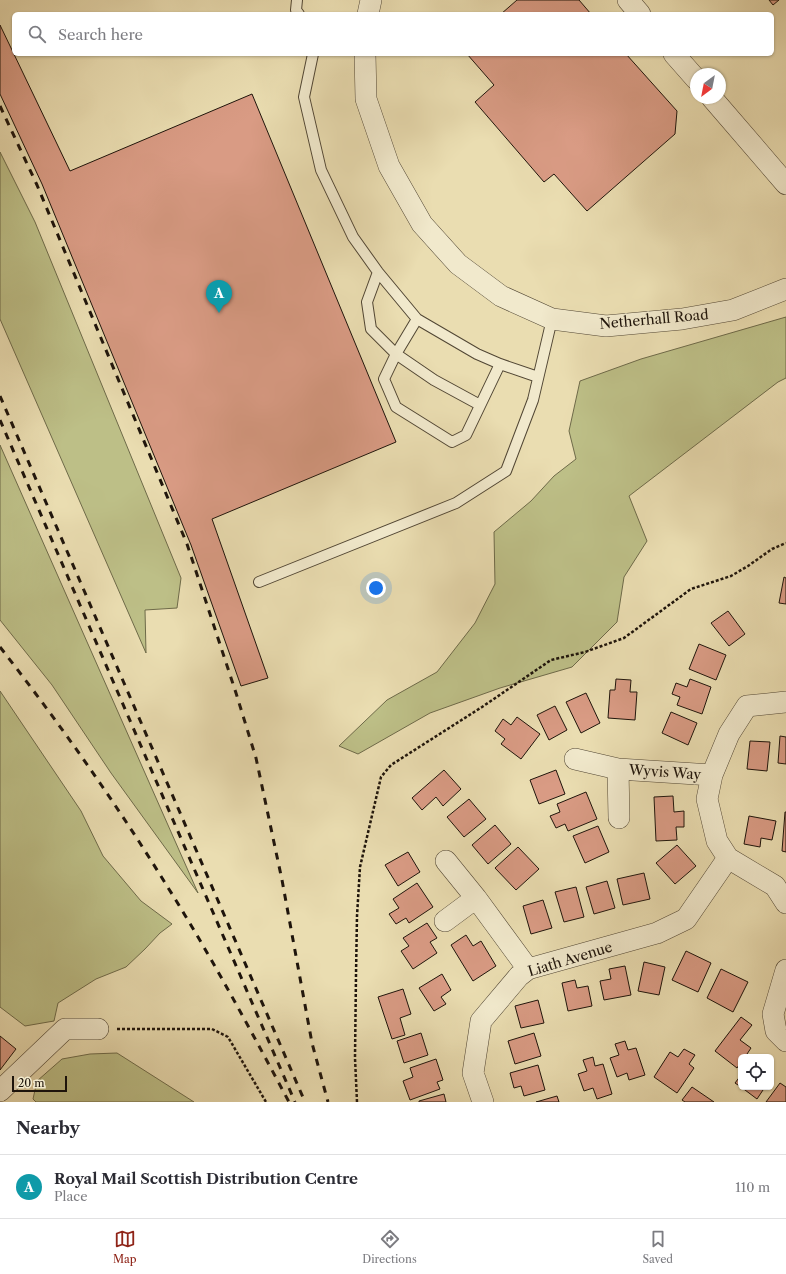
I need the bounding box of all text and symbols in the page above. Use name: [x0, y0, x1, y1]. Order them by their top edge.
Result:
search box: [12, 12, 774, 56]
icon: search: [26, 23, 48, 45]
text: Search here: [58, 25, 143, 44]
north arrow: [690, 68, 726, 104]
pin: A: [206, 280, 232, 313]
street label: Netherhall Road: [599, 305, 710, 333]
your location: [366, 578, 386, 598]
street label: Wyvis Way: [627, 760, 702, 784]
street label: Liath Avenue: [526, 938, 615, 980]
map controls: [738, 1054, 774, 1090]
button: locate: [738, 1054, 774, 1090]
scale bar: [12, 1074, 67, 1093]
text: 20 m: [18, 1076, 44, 1090]
text: Nearby: [16, 1118, 80, 1138]
text: Royal Mail Scottish Distribution Centre: [54, 1169, 358, 1188]
text: A: [24, 1179, 34, 1195]
text: 110 m: [735, 1179, 770, 1195]
text: Place: [54, 1188, 87, 1204]
tab: Map: [113, 1228, 137, 1266]
tab: Directions: [362, 1228, 417, 1266]
tab: Saved: [643, 1228, 673, 1266]

